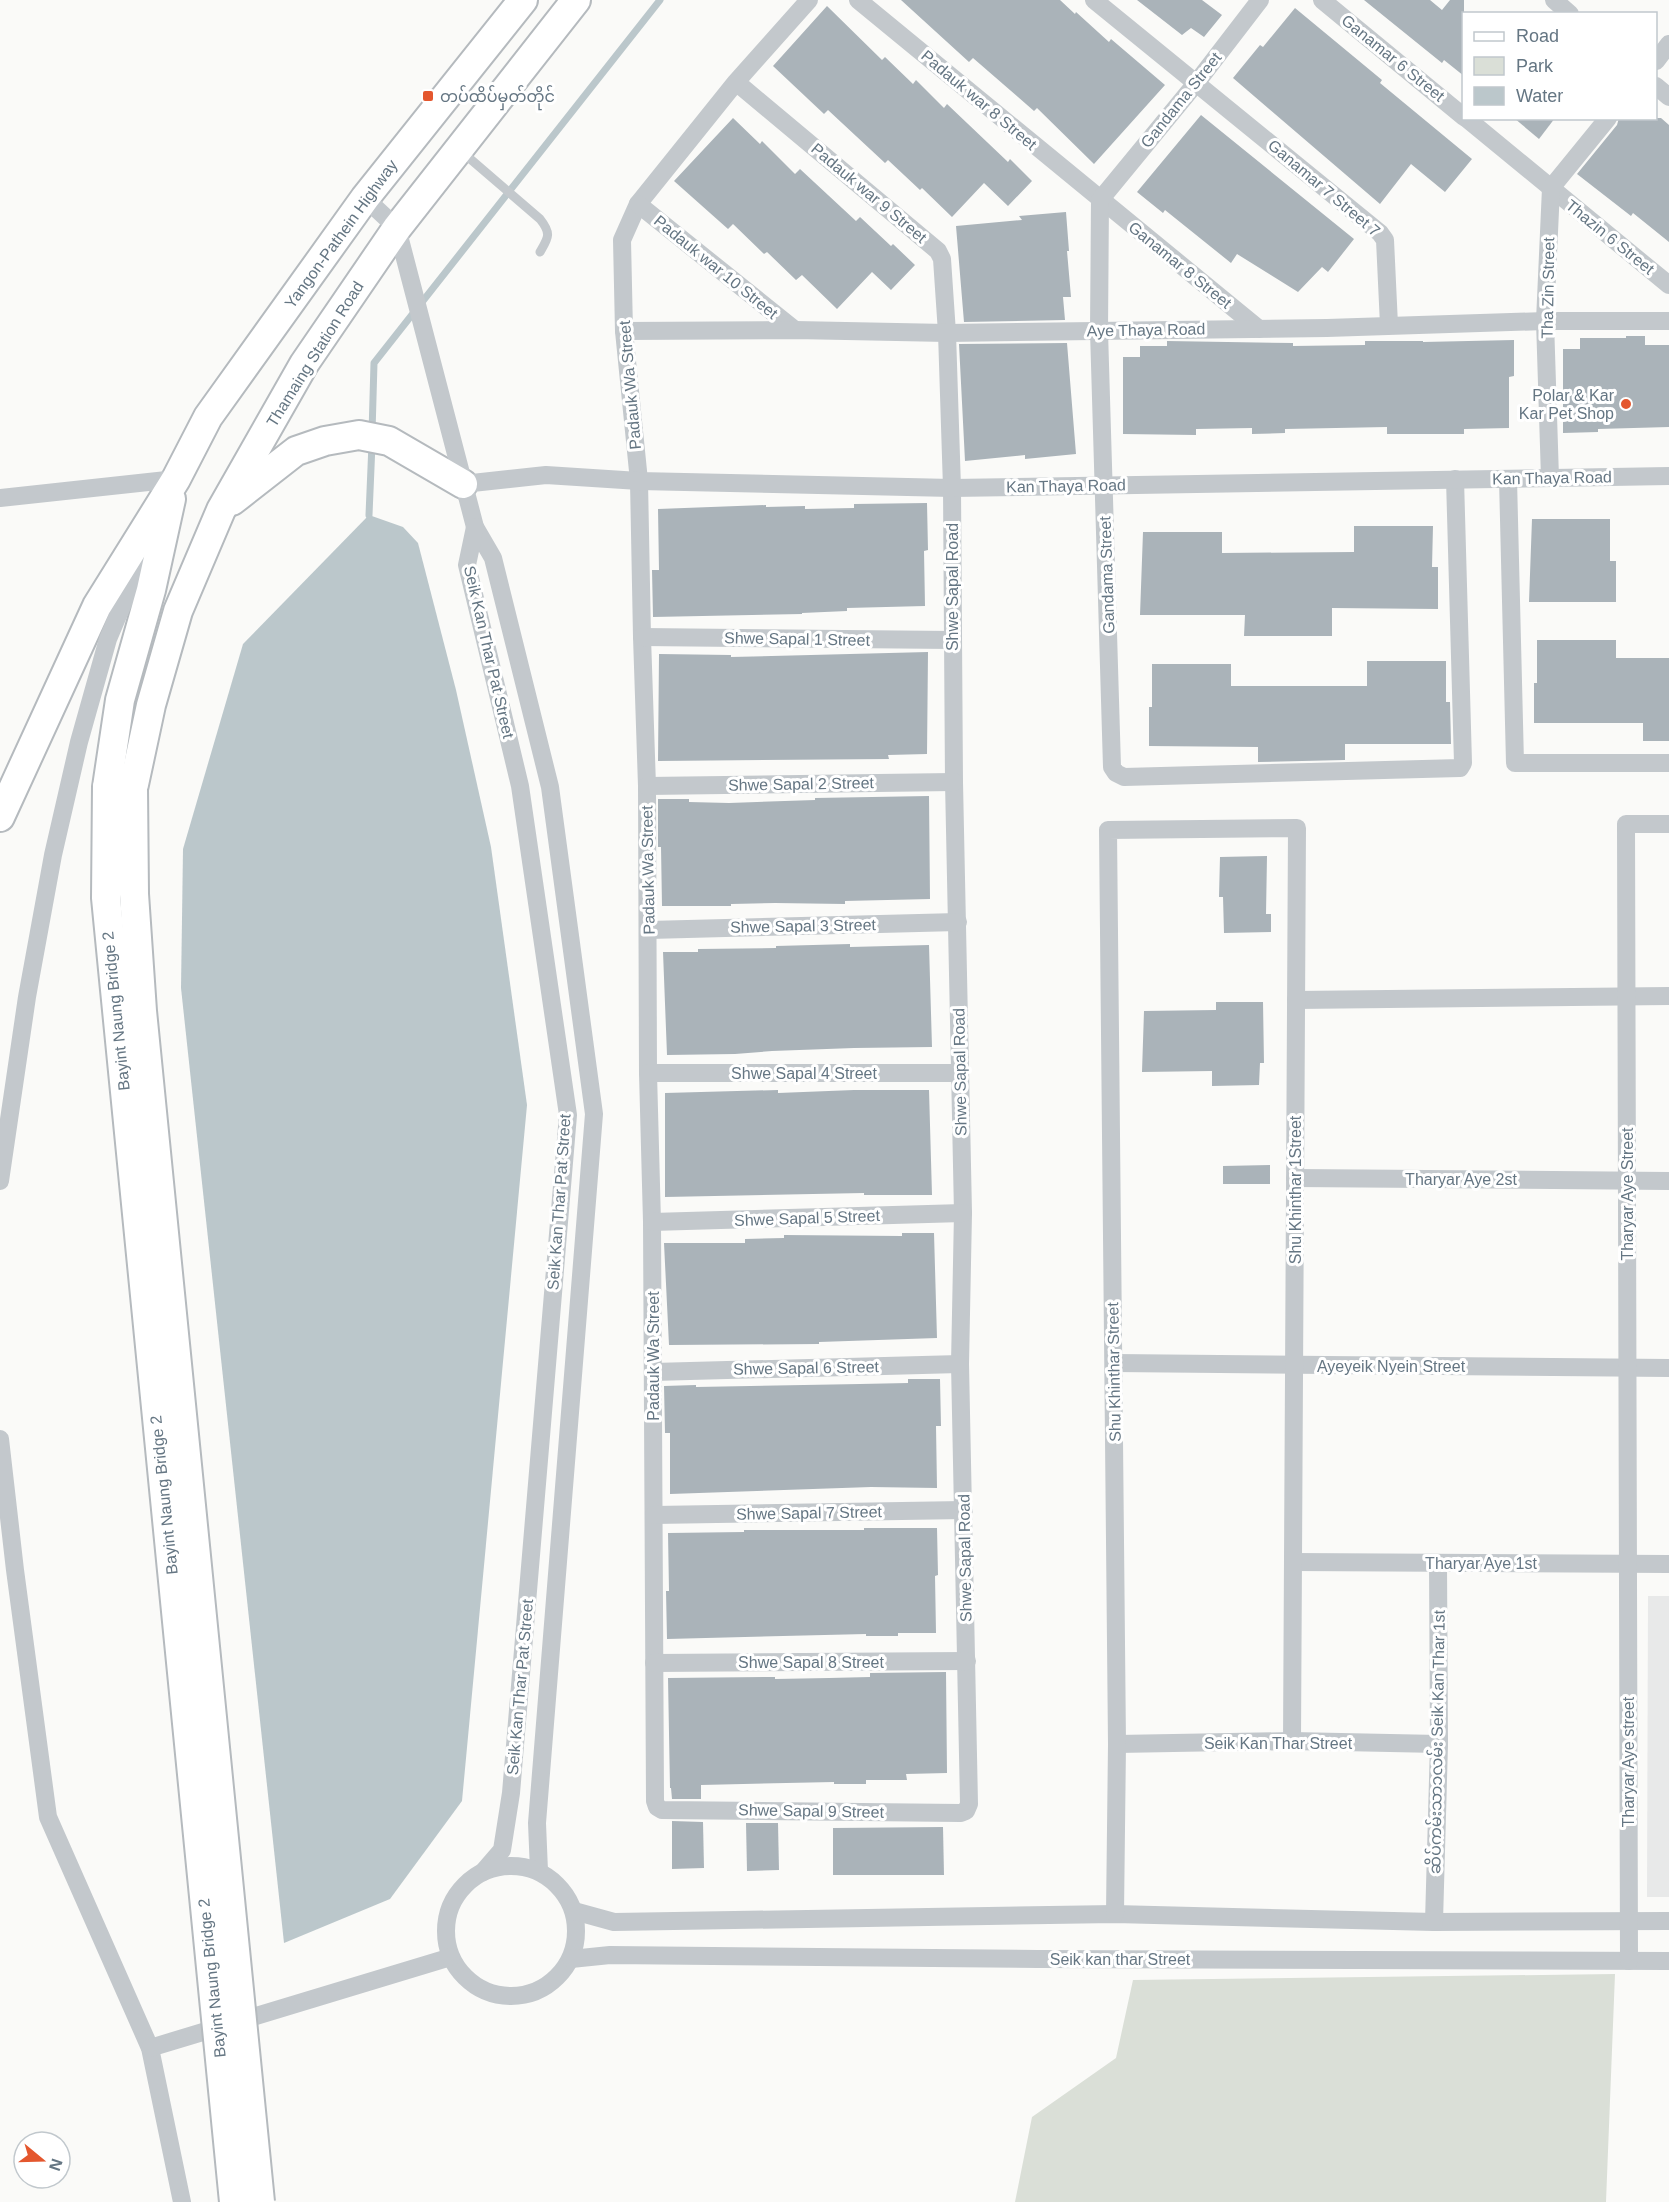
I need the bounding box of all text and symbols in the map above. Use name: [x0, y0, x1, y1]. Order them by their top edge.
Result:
street label: Ganamar 6 Street: [1338, 11, 1448, 105]
legend: [1462, 12, 1657, 120]
text: Road: [1516, 26, 1559, 46]
street label: Padauk war 8 Street: [918, 47, 1040, 153]
street label: Gandama Street: [1137, 49, 1225, 151]
text: Park: [1516, 56, 1554, 76]
place label: တပ်ထိပ်မှတ်တိုင်: [440, 85, 555, 111]
text: Water: [1516, 86, 1563, 106]
marker: တပ်ထိပ်မှတ်တိုင်: [421, 89, 435, 103]
street label: Ganamar 7 Street 7: [1265, 136, 1383, 240]
street label: Padauk war 9 Street: [808, 140, 930, 246]
street label: Yangon-Pathein Highway: [281, 156, 401, 312]
street label: Thazin 6 Street: [1562, 196, 1658, 278]
street label: Padauk war 10 Street: [651, 212, 782, 322]
street label: Ganamar 8 Street: [1125, 218, 1235, 312]
street label: Tha Zin Street: [1539, 237, 1557, 339]
street label: Thamaing Station Road: [263, 278, 367, 430]
street label: Padauk Wa Street: [616, 319, 644, 450]
street label: Aye Thaya Road: [1087, 320, 1205, 340]
place label: Polar & Kar Kar Pet Shop: [1519, 387, 1615, 422]
marker: Polar & Kar Kar Pet Shop: [1619, 397, 1633, 411]
street label: Kan Thaya Road: [1492, 468, 1612, 488]
street label: Kan Thaya Road: [1006, 476, 1126, 496]
street label: Gandama Street: [1096, 515, 1118, 634]
street label: Shwe Sapal Road: [944, 523, 961, 651]
street label: Seik Kan Thar Pat Street: [461, 564, 517, 741]
street label: Shwe Sapal 1 Street: [724, 629, 871, 649]
street label: Shwe Sapal 2 Street: [728, 774, 875, 794]
street label: Padauk Wa Street: [638, 805, 658, 935]
street label: Shwe Sapal 3 Street: [730, 916, 877, 936]
street label: Bayint Naung Bridge 2: [99, 930, 133, 1092]
street label: Shwe Sapal Road: [950, 1008, 970, 1136]
street label: Shwe Sapal 4 Street: [731, 1065, 877, 1082]
street label: Seik Kan Thar Pat Street: [544, 1113, 574, 1291]
street label: Shu Khinthar 1Street: [1287, 1115, 1304, 1264]
street label: Tharyar Aye Street: [1619, 1127, 1636, 1261]
street label: Tharyar Aye 2st: [1405, 1171, 1517, 1188]
street label: Shwe Sapal 5 Street: [734, 1207, 881, 1229]
street label: Padauk Wa Street: [645, 1291, 662, 1421]
street label: Shu Khinthar Street: [1104, 1301, 1124, 1442]
street label: Shwe Sapal 6 Street: [733, 1358, 880, 1378]
street label: Ayeyeik Nyein Street: [1317, 1358, 1466, 1375]
street label: Bayint Naung Bridge 2: [147, 1414, 181, 1576]
street label: Shwe Sapal Road: [955, 1494, 975, 1622]
street label: Shwe Sapal 7 Street: [736, 1503, 883, 1523]
street label: Tharyar Aye 1st: [1425, 1555, 1537, 1572]
street label: Seik Kan Thar Pat Street: [504, 1598, 536, 1776]
street label: ဆိပ်ကမ်းသာ၁လမ်း Seik Kan Thar 1st: [1423, 1609, 1448, 1874]
street label: Shwe Sapal 8 Street: [738, 1654, 884, 1671]
street label: Tharyar Aye street: [1620, 1696, 1637, 1827]
street label: Seik Kan Thar Street: [1204, 1735, 1353, 1752]
street label: Shwe Sapal 9 Street: [738, 1801, 885, 1821]
street label: Bayint Naung Bridge 2: [195, 1897, 229, 2059]
street label: Seik kan thar Street: [1050, 1951, 1191, 1968]
north arrow: [12, 2130, 72, 2190]
text: N: [46, 2156, 66, 2173]

